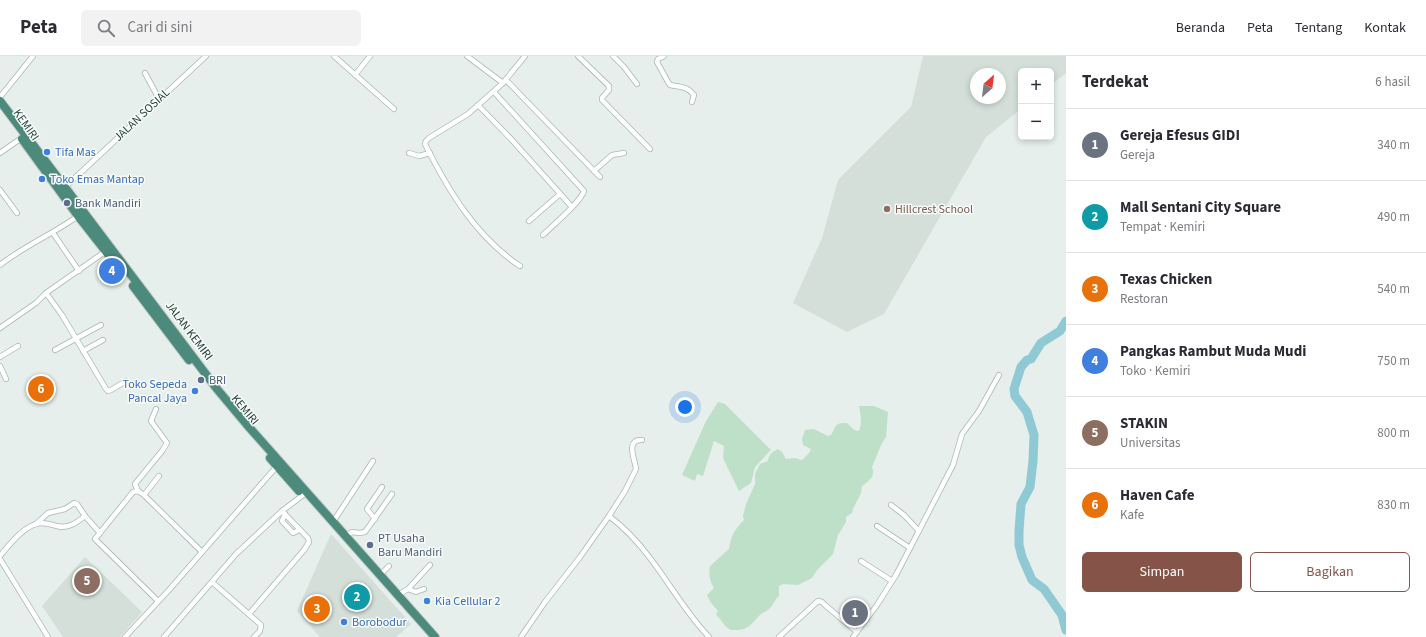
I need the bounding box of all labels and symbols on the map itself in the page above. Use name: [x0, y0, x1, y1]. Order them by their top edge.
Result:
north arrow: [970, 68, 1006, 104]
street label: JALAN SOSIAL: [110, 84, 174, 145]
street label: KEMIRI: [9, 106, 43, 144]
place label: Tifa Mas: [55, 144, 96, 161]
marker: Tifa Mas: [42, 147, 52, 157]
place label: Toko Emas Mantap: [50, 171, 145, 188]
marker: Toko Emas Mantap: [37, 174, 47, 184]
place label: Bank Mandiri: [75, 195, 141, 212]
marker: Bank Mandiri: [62, 198, 72, 208]
place label: Hillcrest School: [895, 201, 973, 218]
marker: Hillcrest School: [882, 204, 892, 214]
pin: 4: [99, 256, 125, 286]
street label: JALAN KEMIRI: [161, 298, 217, 364]
place label: BRI: [209, 372, 226, 389]
pin: 6: [28, 374, 54, 404]
marker: BRI: [196, 375, 206, 385]
place label: Toko Sepeda Pancal Jaya: [123, 376, 187, 407]
marker: Toko Sepeda Pancal Jaya: [190, 386, 200, 396]
street label: KEMIRI: [227, 391, 263, 429]
your location: [675, 397, 695, 417]
place label: PT Usaha Baru Mandiri: [378, 530, 442, 561]
marker: PT Usaha Baru Mandiri: [365, 540, 375, 550]
pin: 5: [74, 566, 100, 596]
pin: 2: [344, 582, 370, 612]
place label: Kia Cellular 2: [435, 593, 500, 610]
pin: 3: [304, 594, 330, 624]
marker: Kia Cellular 2: [422, 596, 432, 606]
pin: 1: [842, 598, 868, 628]
place label: Borobodur: [352, 614, 407, 631]
marker: Borobodur: [339, 617, 349, 627]

